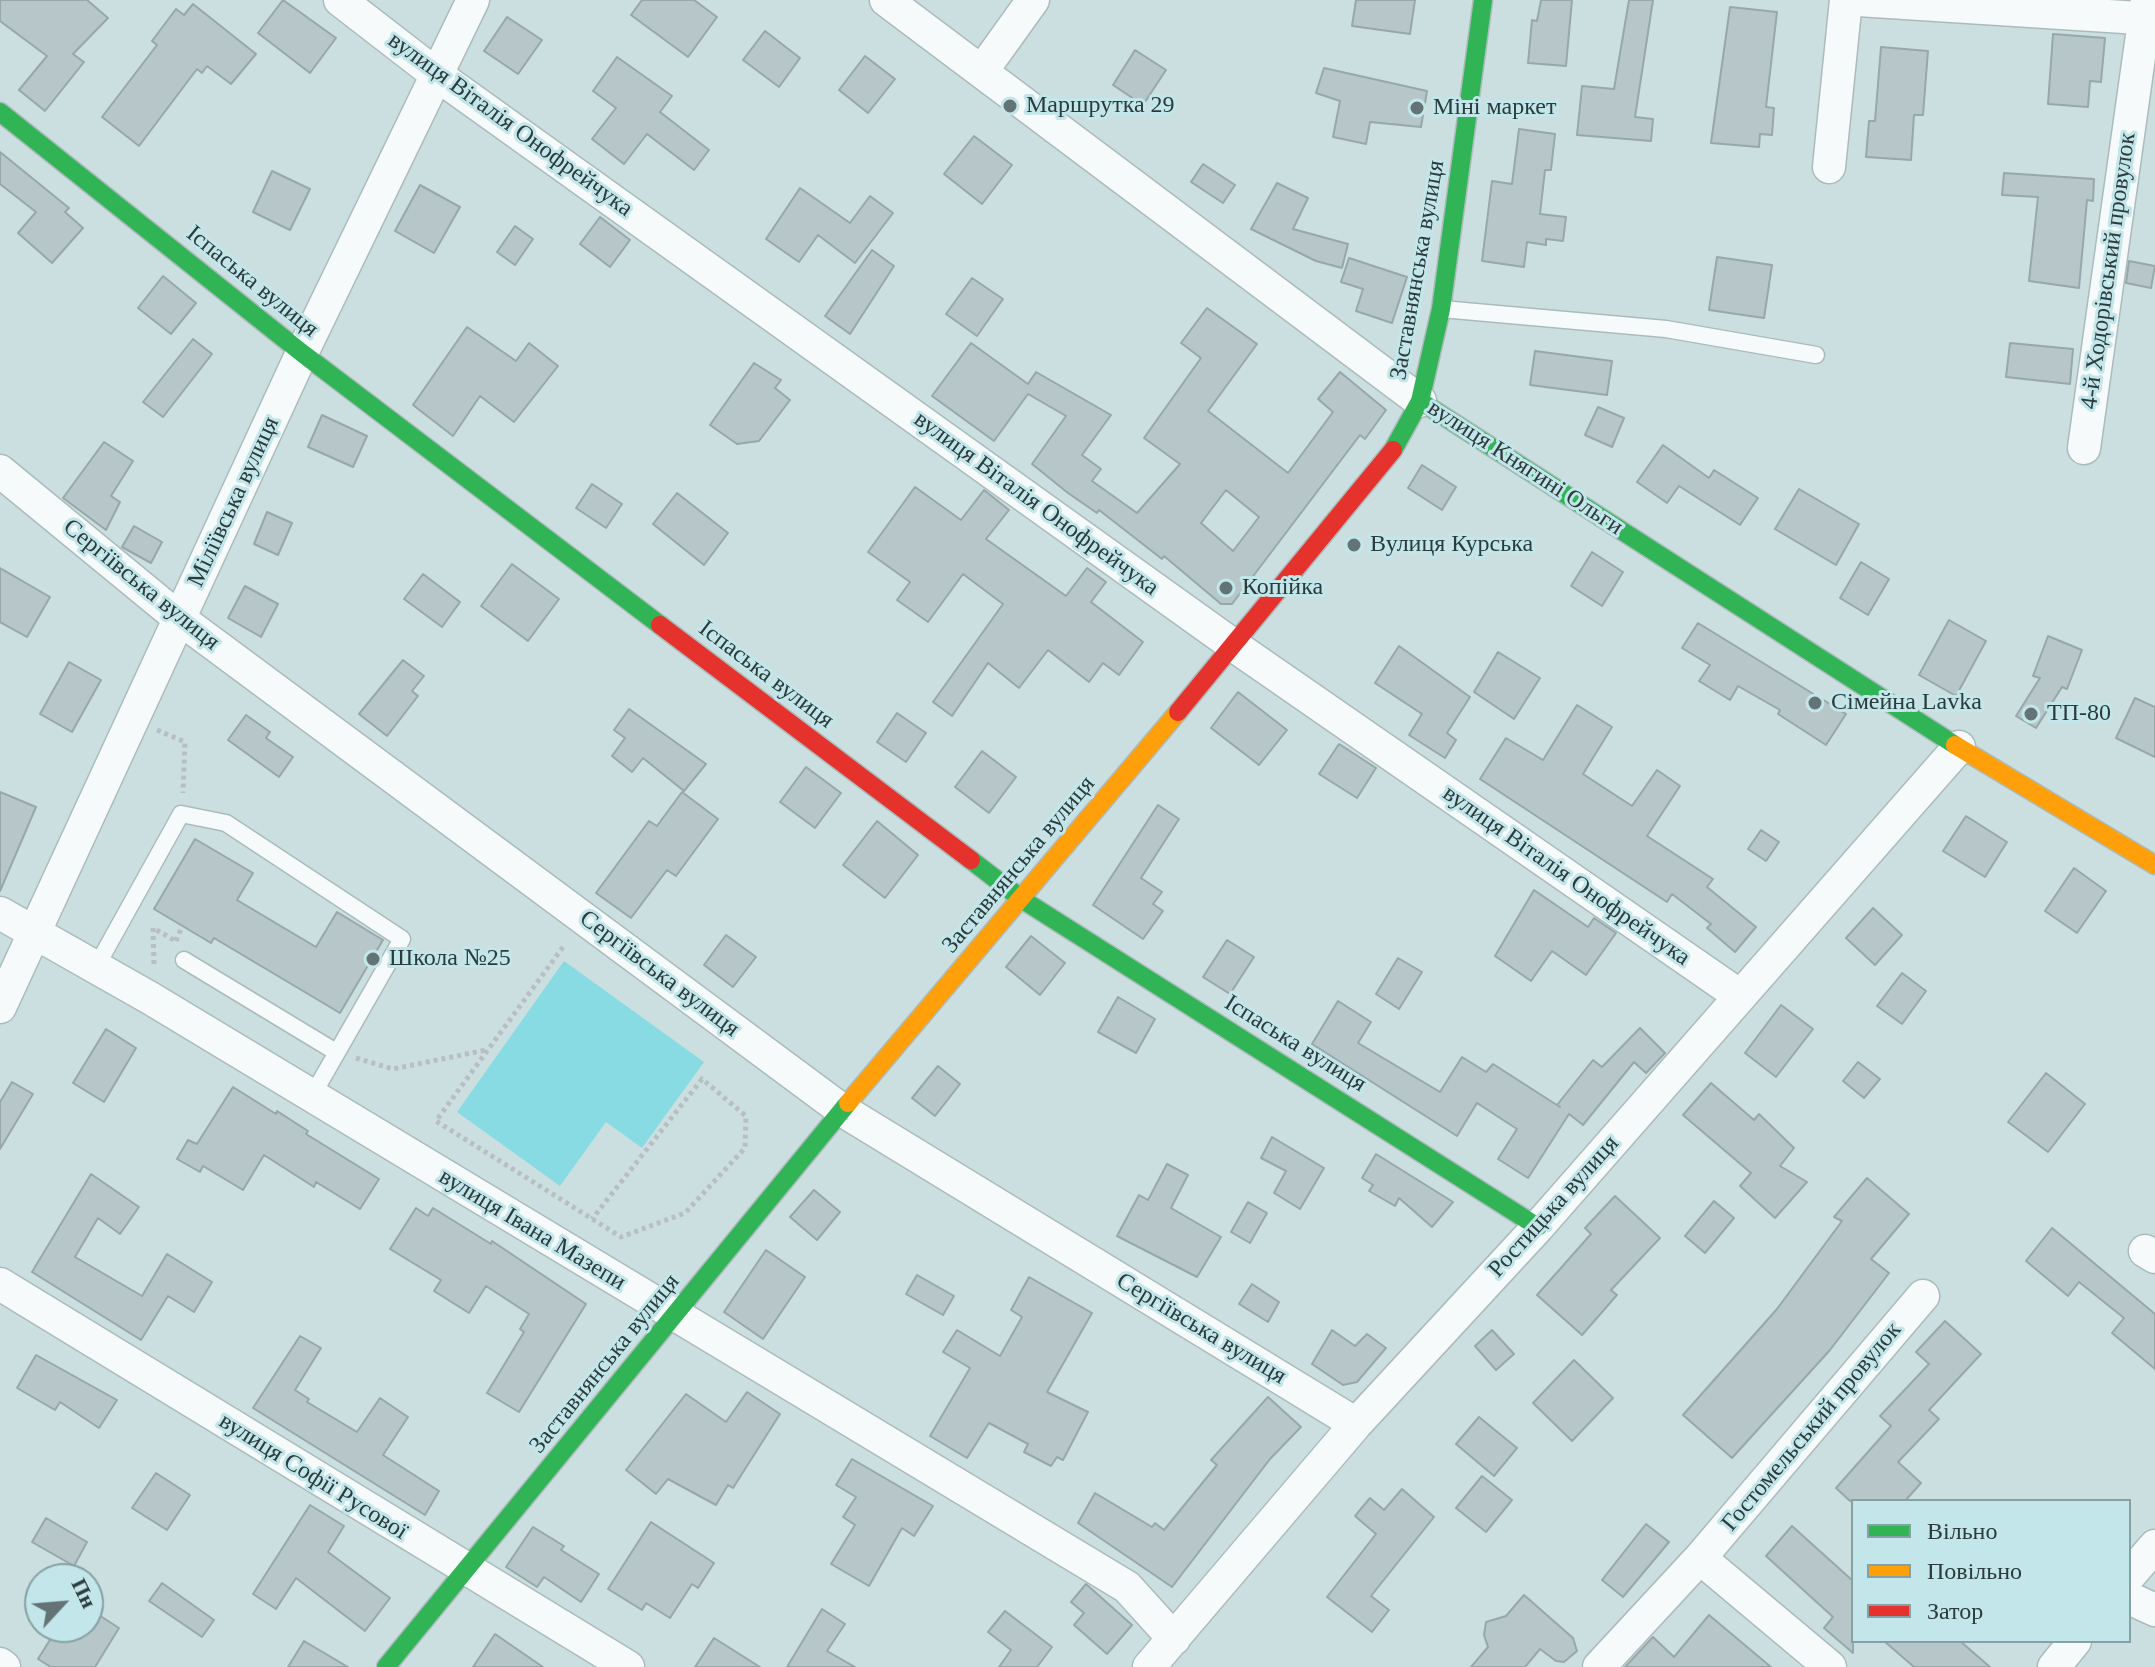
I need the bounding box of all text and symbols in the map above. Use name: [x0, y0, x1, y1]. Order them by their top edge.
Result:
street label: вулиця Віталія Онофрейчука: [382, 27, 638, 223]
place label: Маршрутка 29: [1026, 92, 1175, 120]
place label: Міні маркет: [1433, 94, 1556, 122]
marker: Маршрутка 29: [1001, 97, 1019, 115]
marker: Міні маркет: [1408, 99, 1426, 117]
street label: 4-й Ходорівський провулок: [2075, 131, 2143, 411]
street label: Заставнянська вулиця: [1384, 158, 1452, 382]
street label: Іспаська вулиця: [180, 220, 324, 344]
street label: вулиця Княгині Ольги: [1422, 394, 1628, 542]
street label: вулиця Віталія Онофрейчука: [908, 406, 1164, 602]
street label: Міліївська вулиця: [182, 412, 286, 592]
street label: Сергіївська вулиця: [57, 513, 225, 657]
place label: Вулиця Курська: [1370, 531, 1533, 559]
marker: Вулиця Курська: [1345, 536, 1363, 554]
place label: Копійка: [1242, 574, 1323, 602]
marker: Копійка: [1217, 579, 1235, 597]
street label: Іспаська вулиця: [693, 615, 839, 735]
place label: Сімейна Lavka: [1831, 689, 1982, 717]
marker: Сімейна Lavka: [1806, 694, 1824, 712]
place label: ТП-80: [2047, 700, 2111, 728]
marker: ТП-80: [2022, 705, 2040, 723]
street label: Заставнянська вулиця: [936, 771, 1102, 959]
street label: вулиця Віталія Онофрейчука: [1437, 779, 1695, 973]
street label: Сергіївська вулиця: [573, 904, 745, 1044]
place label: Школа №25: [389, 945, 511, 973]
marker: Школа №25: [364, 950, 382, 968]
street label: Іспаська вулиця: [1219, 989, 1371, 1099]
street label: Ростицька вулиця: [1483, 1130, 1625, 1284]
street label: вулиця Івана Мазепи: [433, 1163, 631, 1297]
street label: Сергіївська вулиця: [1111, 1267, 1291, 1391]
street label: Заставнянська вулиця: [524, 1268, 686, 1460]
street label: Гостомельський провулок: [1716, 1316, 1908, 1538]
street label: вулиця Софії Русової: [213, 1407, 413, 1547]
legend: [1851, 1499, 2131, 1643]
text: Вільно: [1927, 1518, 1997, 1544]
text: Повільно: [1927, 1558, 2022, 1584]
north arrow: [24, 1563, 104, 1643]
text: Пн: [66, 1574, 102, 1612]
text: Затор: [1927, 1598, 1983, 1624]

